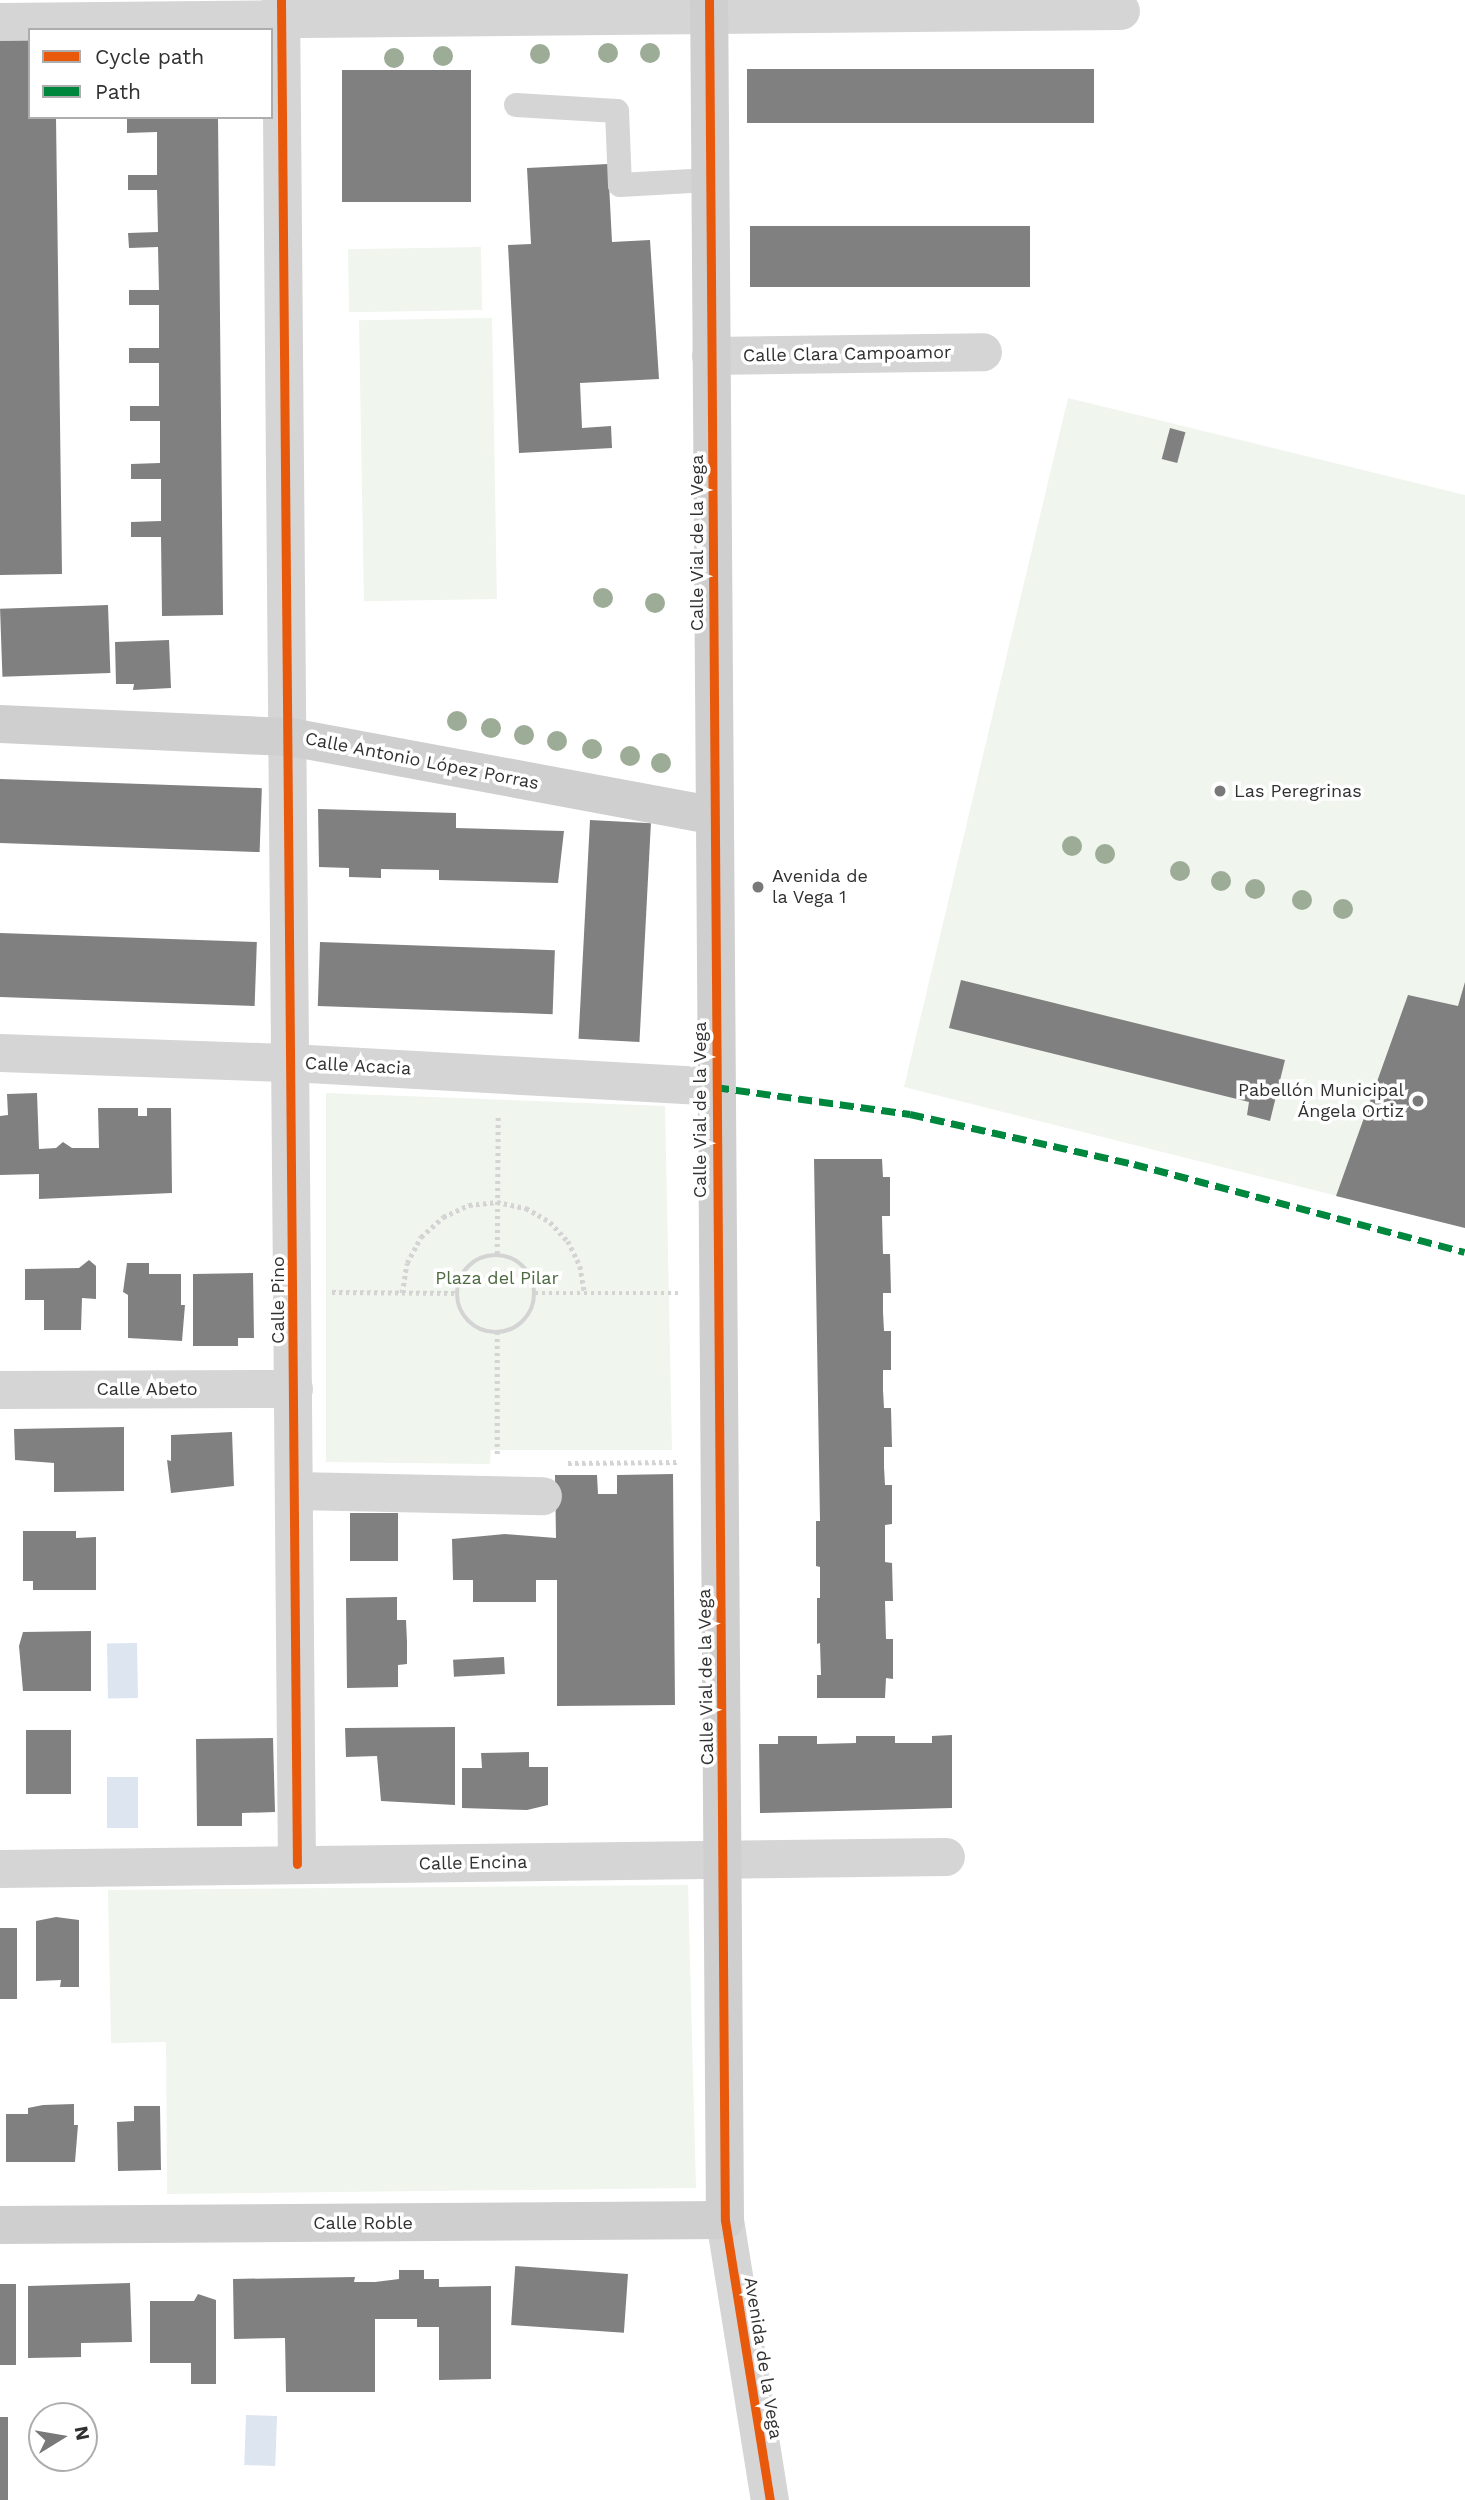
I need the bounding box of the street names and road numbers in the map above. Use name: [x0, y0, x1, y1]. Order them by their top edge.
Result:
street label: Calle Clara Campoamor: [742, 341, 952, 367]
street label: Calle Vial de la Vega: [686, 454, 708, 632]
street label: Calle Antonio López Porras: [303, 728, 541, 794]
street label: Calle Vial de la Vega: [689, 1021, 711, 1199]
street label: Calle Acacia: [304, 1052, 412, 1080]
street label: Calle Pino: [267, 1256, 289, 1344]
street label: Calle Abeto: [96, 1378, 198, 1400]
street label: Calle Vial de la Vega: [694, 1587, 718, 1767]
street label: Calle Encina: [418, 1851, 528, 1875]
street label: Calle Roble: [313, 2212, 413, 2234]
street label: Avenida de la Vega: [739, 2275, 787, 2441]

